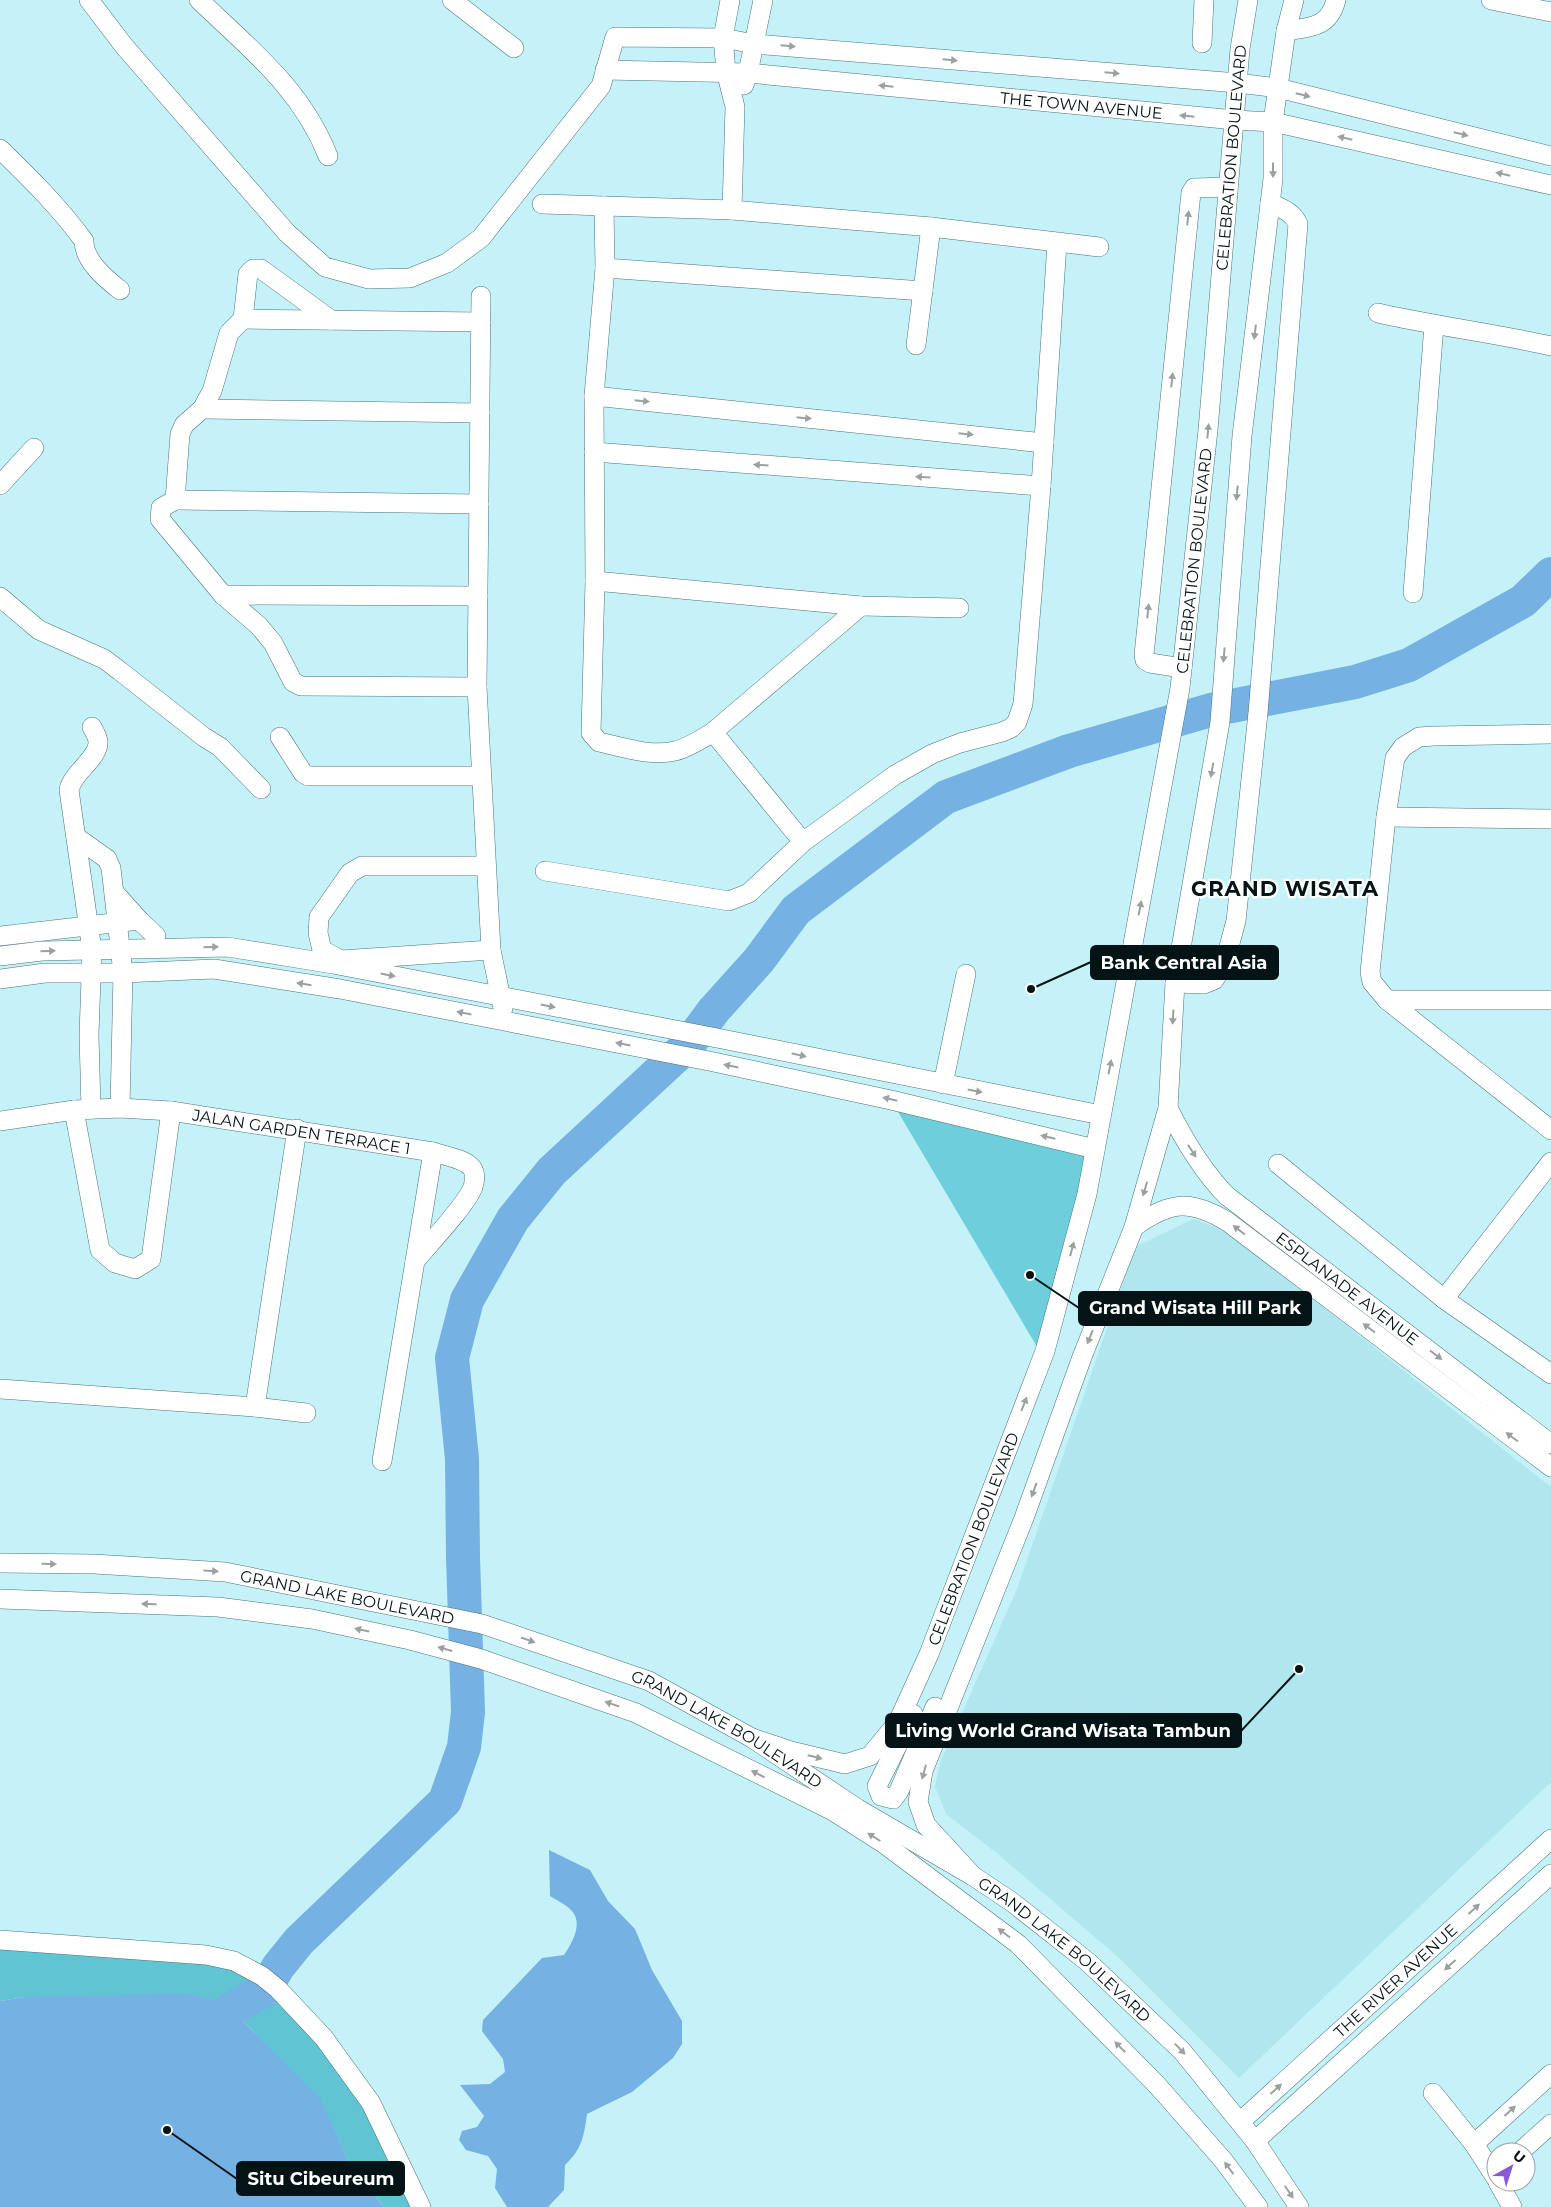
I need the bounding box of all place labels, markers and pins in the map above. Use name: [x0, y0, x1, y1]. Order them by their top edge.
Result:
callout: Bank Central Asia: [1091, 946, 1278, 979]
callout: Grand Wisata Hill Park: [1079, 1292, 1311, 1325]
callout: Living World Grand Wisata Tambun: [886, 1714, 1241, 1747]
callout: Situ Cibeureum: [237, 2162, 404, 2195]

